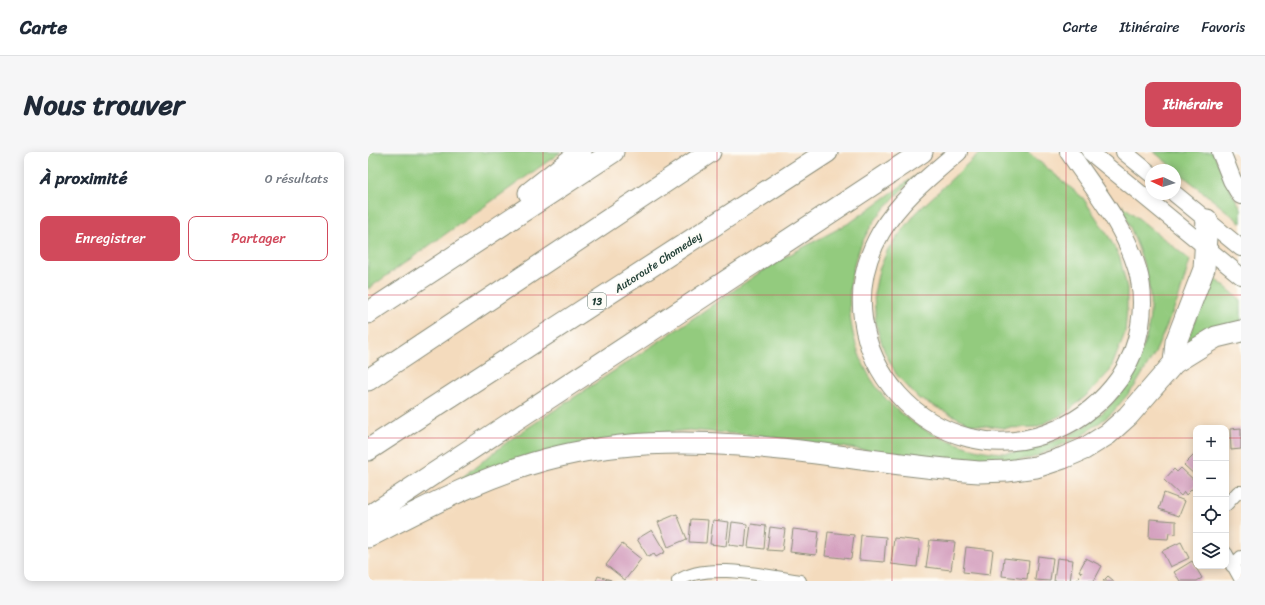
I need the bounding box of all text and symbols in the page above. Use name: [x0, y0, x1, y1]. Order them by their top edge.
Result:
text: Carte: [20, 11, 67, 44]
text: Carte: [1063, 15, 1098, 40]
text: Itinéraire: [1120, 15, 1179, 40]
text: Favoris: [1201, 15, 1245, 40]
text: Nous trouver: [24, 80, 184, 129]
button: Itinéraire: [1145, 82, 1241, 127]
text: À proximité: [40, 163, 127, 193]
north arrow: [1145, 164, 1181, 200]
text: 0 résultats: [265, 167, 328, 190]
button: Enregistrer: [40, 216, 180, 261]
button: Partager: [188, 216, 328, 261]
street label: Autoroute Chomedey: [610, 227, 706, 299]
road number: 13: [588, 293, 606, 309]
map controls: [1193, 425, 1229, 569]
button: +: [1193, 425, 1229, 461]
button: −: [1193, 461, 1229, 497]
button: locate: [1193, 497, 1229, 533]
button: layers: [1193, 533, 1229, 569]

